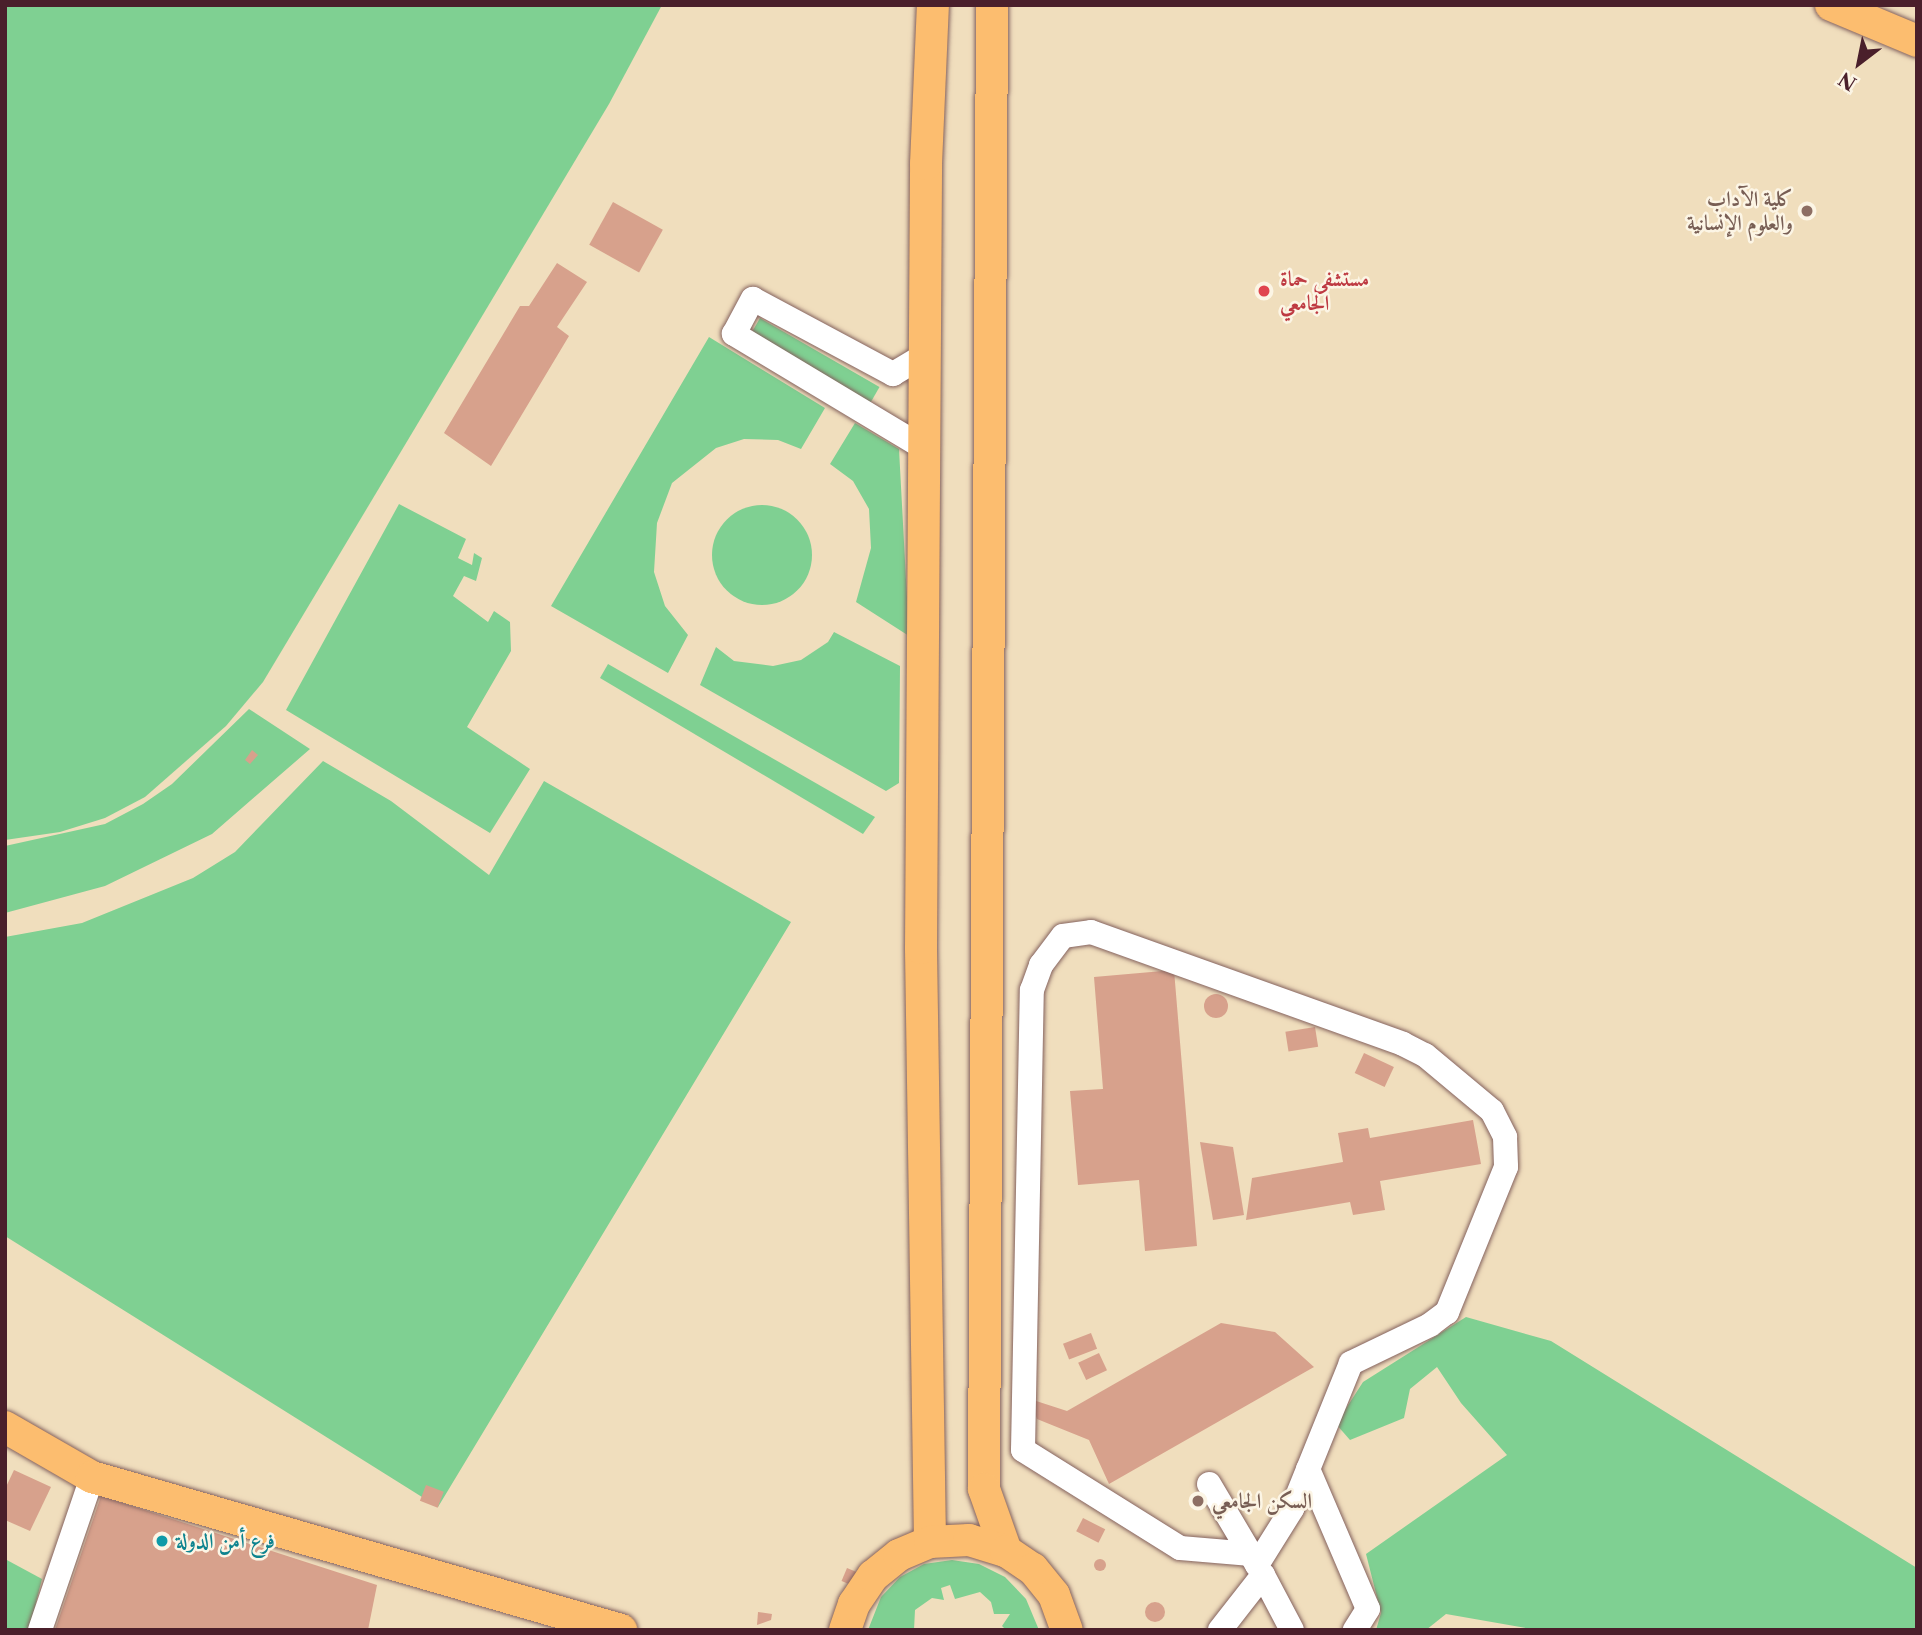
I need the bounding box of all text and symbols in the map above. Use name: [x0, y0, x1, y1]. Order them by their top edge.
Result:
north arrow: [1824, 28, 1894, 98]
text: N: [1835, 67, 1861, 95]
place label: كلية الآداب والعلوم الإنسانية: [1687, 186, 1793, 236]
marker: كلية الآداب والعلوم الإنسانية: [1799, 203, 1815, 219]
place label: مستشفى حماة الجامعي: [1280, 266, 1369, 316]
marker: مستشفى حماة الجامعي: [1254, 281, 1274, 301]
place label: السكن الجامعي: [1212, 1488, 1312, 1514]
marker: السكن الجامعي: [1190, 1493, 1206, 1509]
place label: فرع أمن الدولة: [176, 1528, 275, 1554]
marker: فرع أمن الدولة: [154, 1533, 170, 1549]

